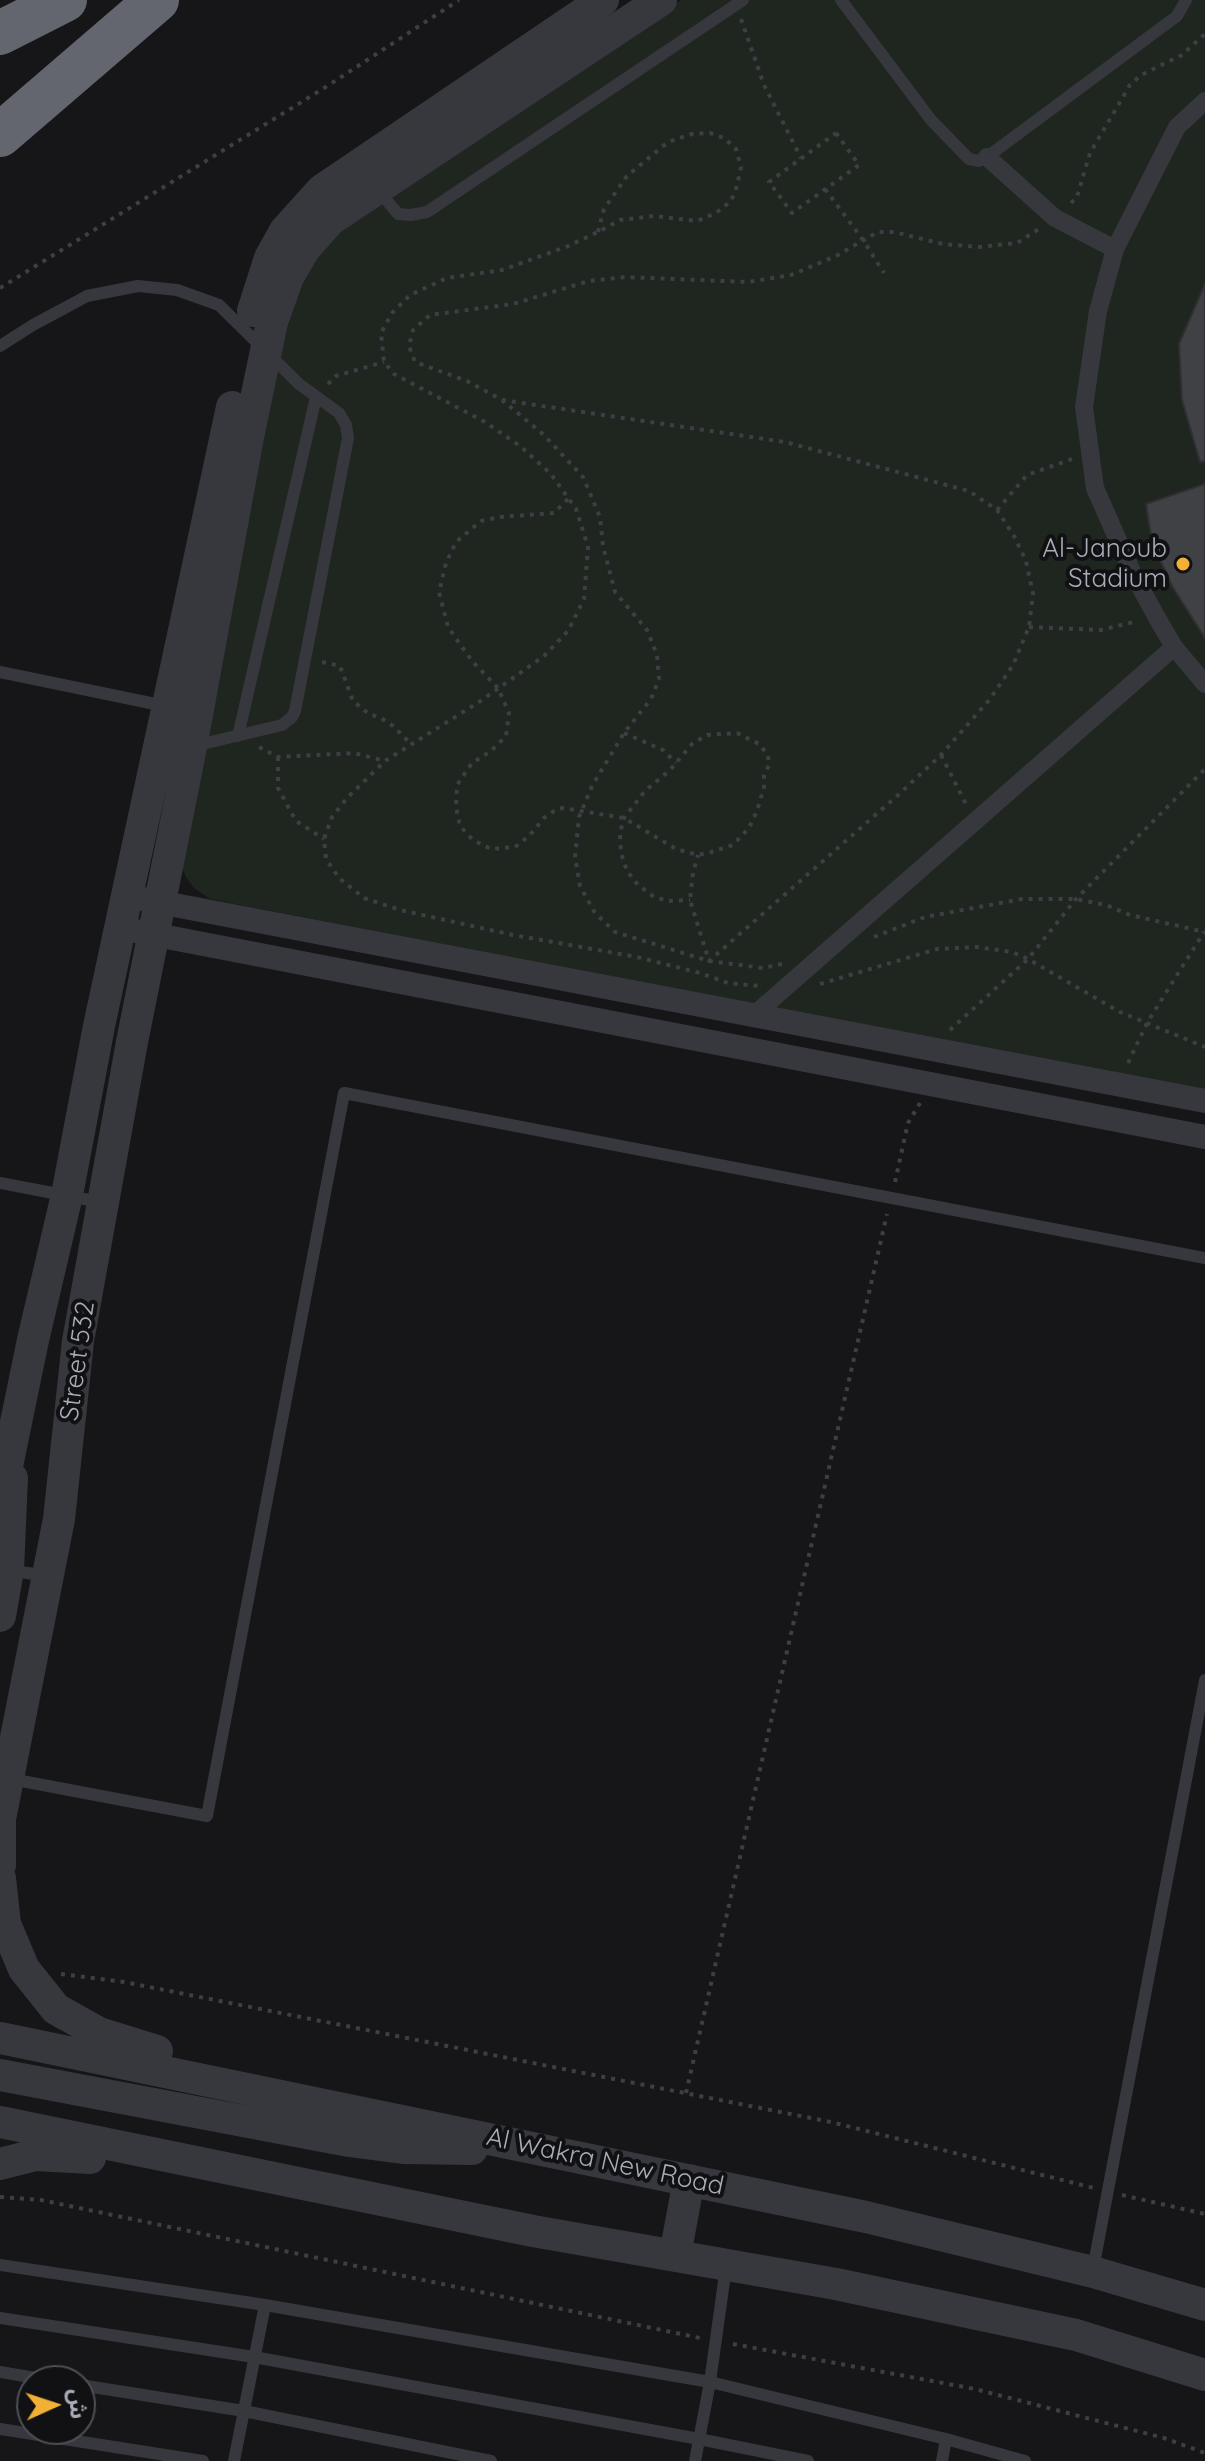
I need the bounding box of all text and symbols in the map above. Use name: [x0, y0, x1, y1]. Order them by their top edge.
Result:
place label: Al-Janoub Stadium: [1042, 533, 1167, 594]
marker: Al-Janoub Stadium: [1174, 555, 1192, 573]
street label: Street 532: [54, 1299, 102, 1423]
street label: Al Wakra New Road: [484, 2122, 726, 2202]
north arrow: [16, 2365, 96, 2445]
text: ش: [63, 2388, 93, 2420]

